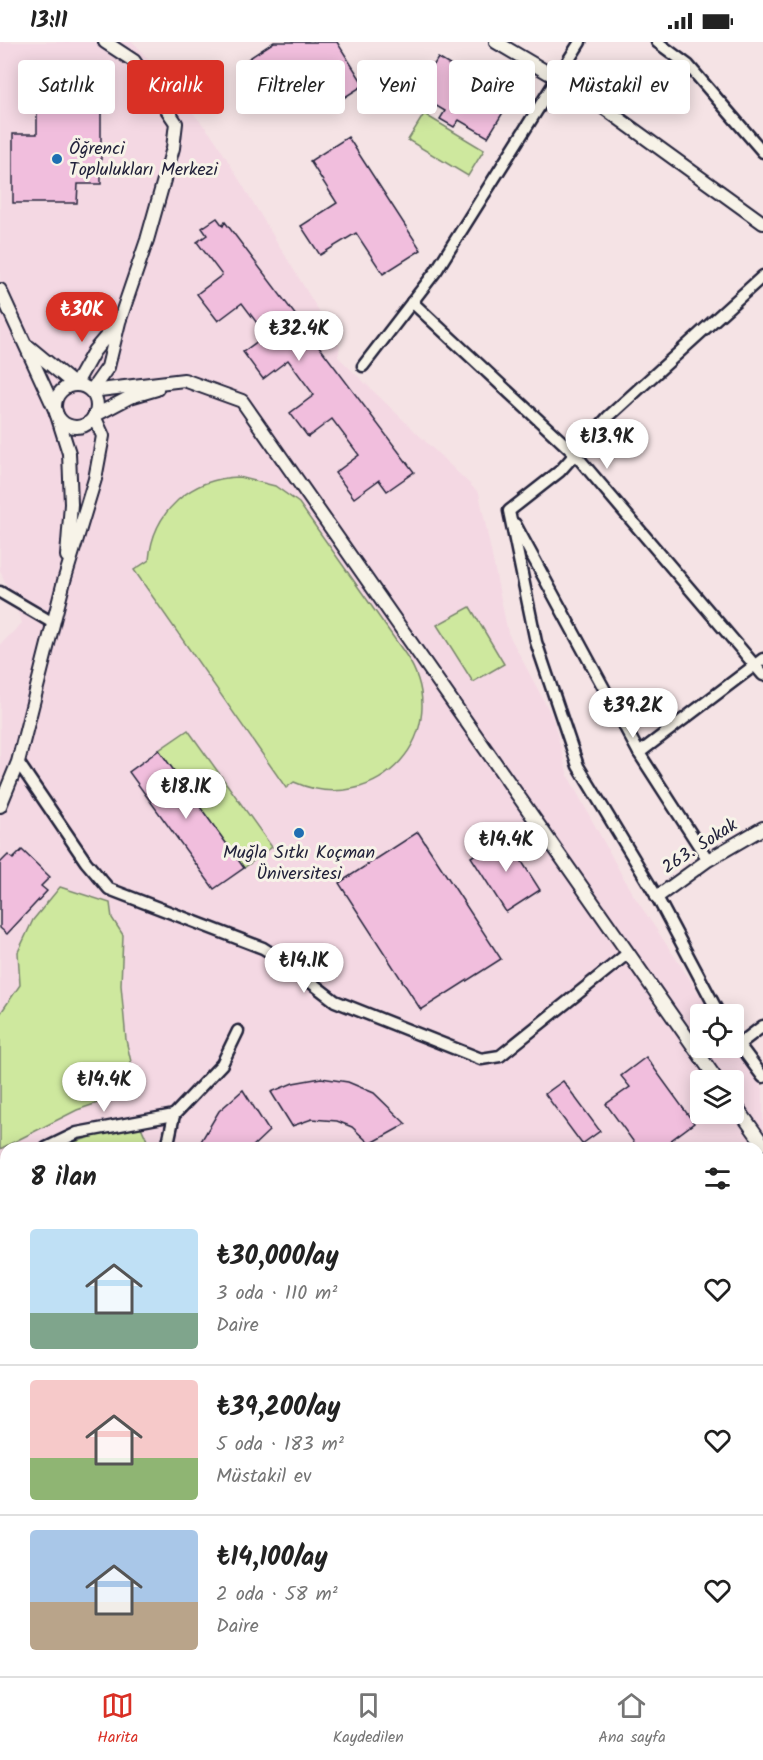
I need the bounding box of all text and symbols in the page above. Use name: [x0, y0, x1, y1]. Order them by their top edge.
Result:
text: 13:11: [30, 4, 67, 39]
chip: Satılık: [18, 60, 115, 114]
chip: Kiralık: [127, 60, 224, 114]
chip: Filtreler: [236, 60, 345, 114]
chip: Yeni: [357, 60, 437, 114]
chip: Daire: [449, 60, 535, 114]
chip: Müstakil ev: [547, 60, 690, 114]
place label: Öğrenci Toplulukları Merkezi: [69, 135, 218, 185]
marker: Öğrenci Toplulukları Merkezi: [50, 152, 64, 166]
pin: ₺30K: [46, 292, 118, 343]
text: ₺30K: [60, 295, 104, 327]
pin: ₺32.4K: [250, 311, 348, 362]
text: ₺32.4K: [268, 314, 330, 346]
pin: ₺13.9K: [558, 419, 656, 470]
text: ₺13.9K: [580, 422, 634, 454]
pin: ₺39.2K: [584, 688, 682, 739]
text: ₺39.2K: [603, 691, 663, 723]
pin: ₺18.1K: [137, 769, 235, 820]
text: ₺18.1K: [160, 772, 212, 804]
street label: 263. Sokak: [656, 811, 744, 882]
pin: ₺14.4K: [457, 822, 555, 873]
text: ₺14.4K: [478, 825, 534, 857]
marker: Muğla Sıtkı Koçman Üniversitesi: [292, 826, 306, 840]
place label: Muğla Sıtkı Koçman Üniversitesi: [223, 839, 375, 889]
pin: ₺14.1K: [255, 943, 353, 994]
text: ₺14.1K: [279, 946, 329, 978]
map controls: [690, 1004, 744, 1124]
button: locate: [690, 1004, 744, 1058]
pin: ₺14.4K: [55, 1062, 153, 1113]
text: ₺14.4K: [76, 1065, 132, 1097]
button: layers: [690, 1070, 744, 1124]
text: 8 ilan: [30, 1157, 97, 1199]
icon: filters: [701, 1162, 734, 1195]
text: ₺30,000/ay: [216, 1236, 339, 1278]
icon: home: [78, 1253, 150, 1325]
icon: heart: [701, 1273, 734, 1306]
text: 3 oda · 110 m²: [216, 1278, 337, 1310]
text: Daire: [216, 1310, 259, 1342]
text: ₺39,200/ay: [216, 1387, 341, 1429]
icon: home: [78, 1404, 150, 1476]
icon: heart: [701, 1424, 734, 1457]
text: 5 oda · 183 m²: [216, 1429, 344, 1461]
text: Müstakil ev: [216, 1461, 312, 1493]
text: ₺14,100/ay: [216, 1537, 328, 1579]
icon: home: [78, 1554, 150, 1626]
icon: heart: [701, 1574, 734, 1607]
text: 2 oda · 58 m²: [216, 1579, 338, 1611]
text: Daire: [216, 1611, 259, 1643]
tab: Harita: [97, 1689, 138, 1750]
tab: Kaydedilen: [333, 1689, 404, 1750]
tab: Ana sayfa: [598, 1689, 666, 1750]

